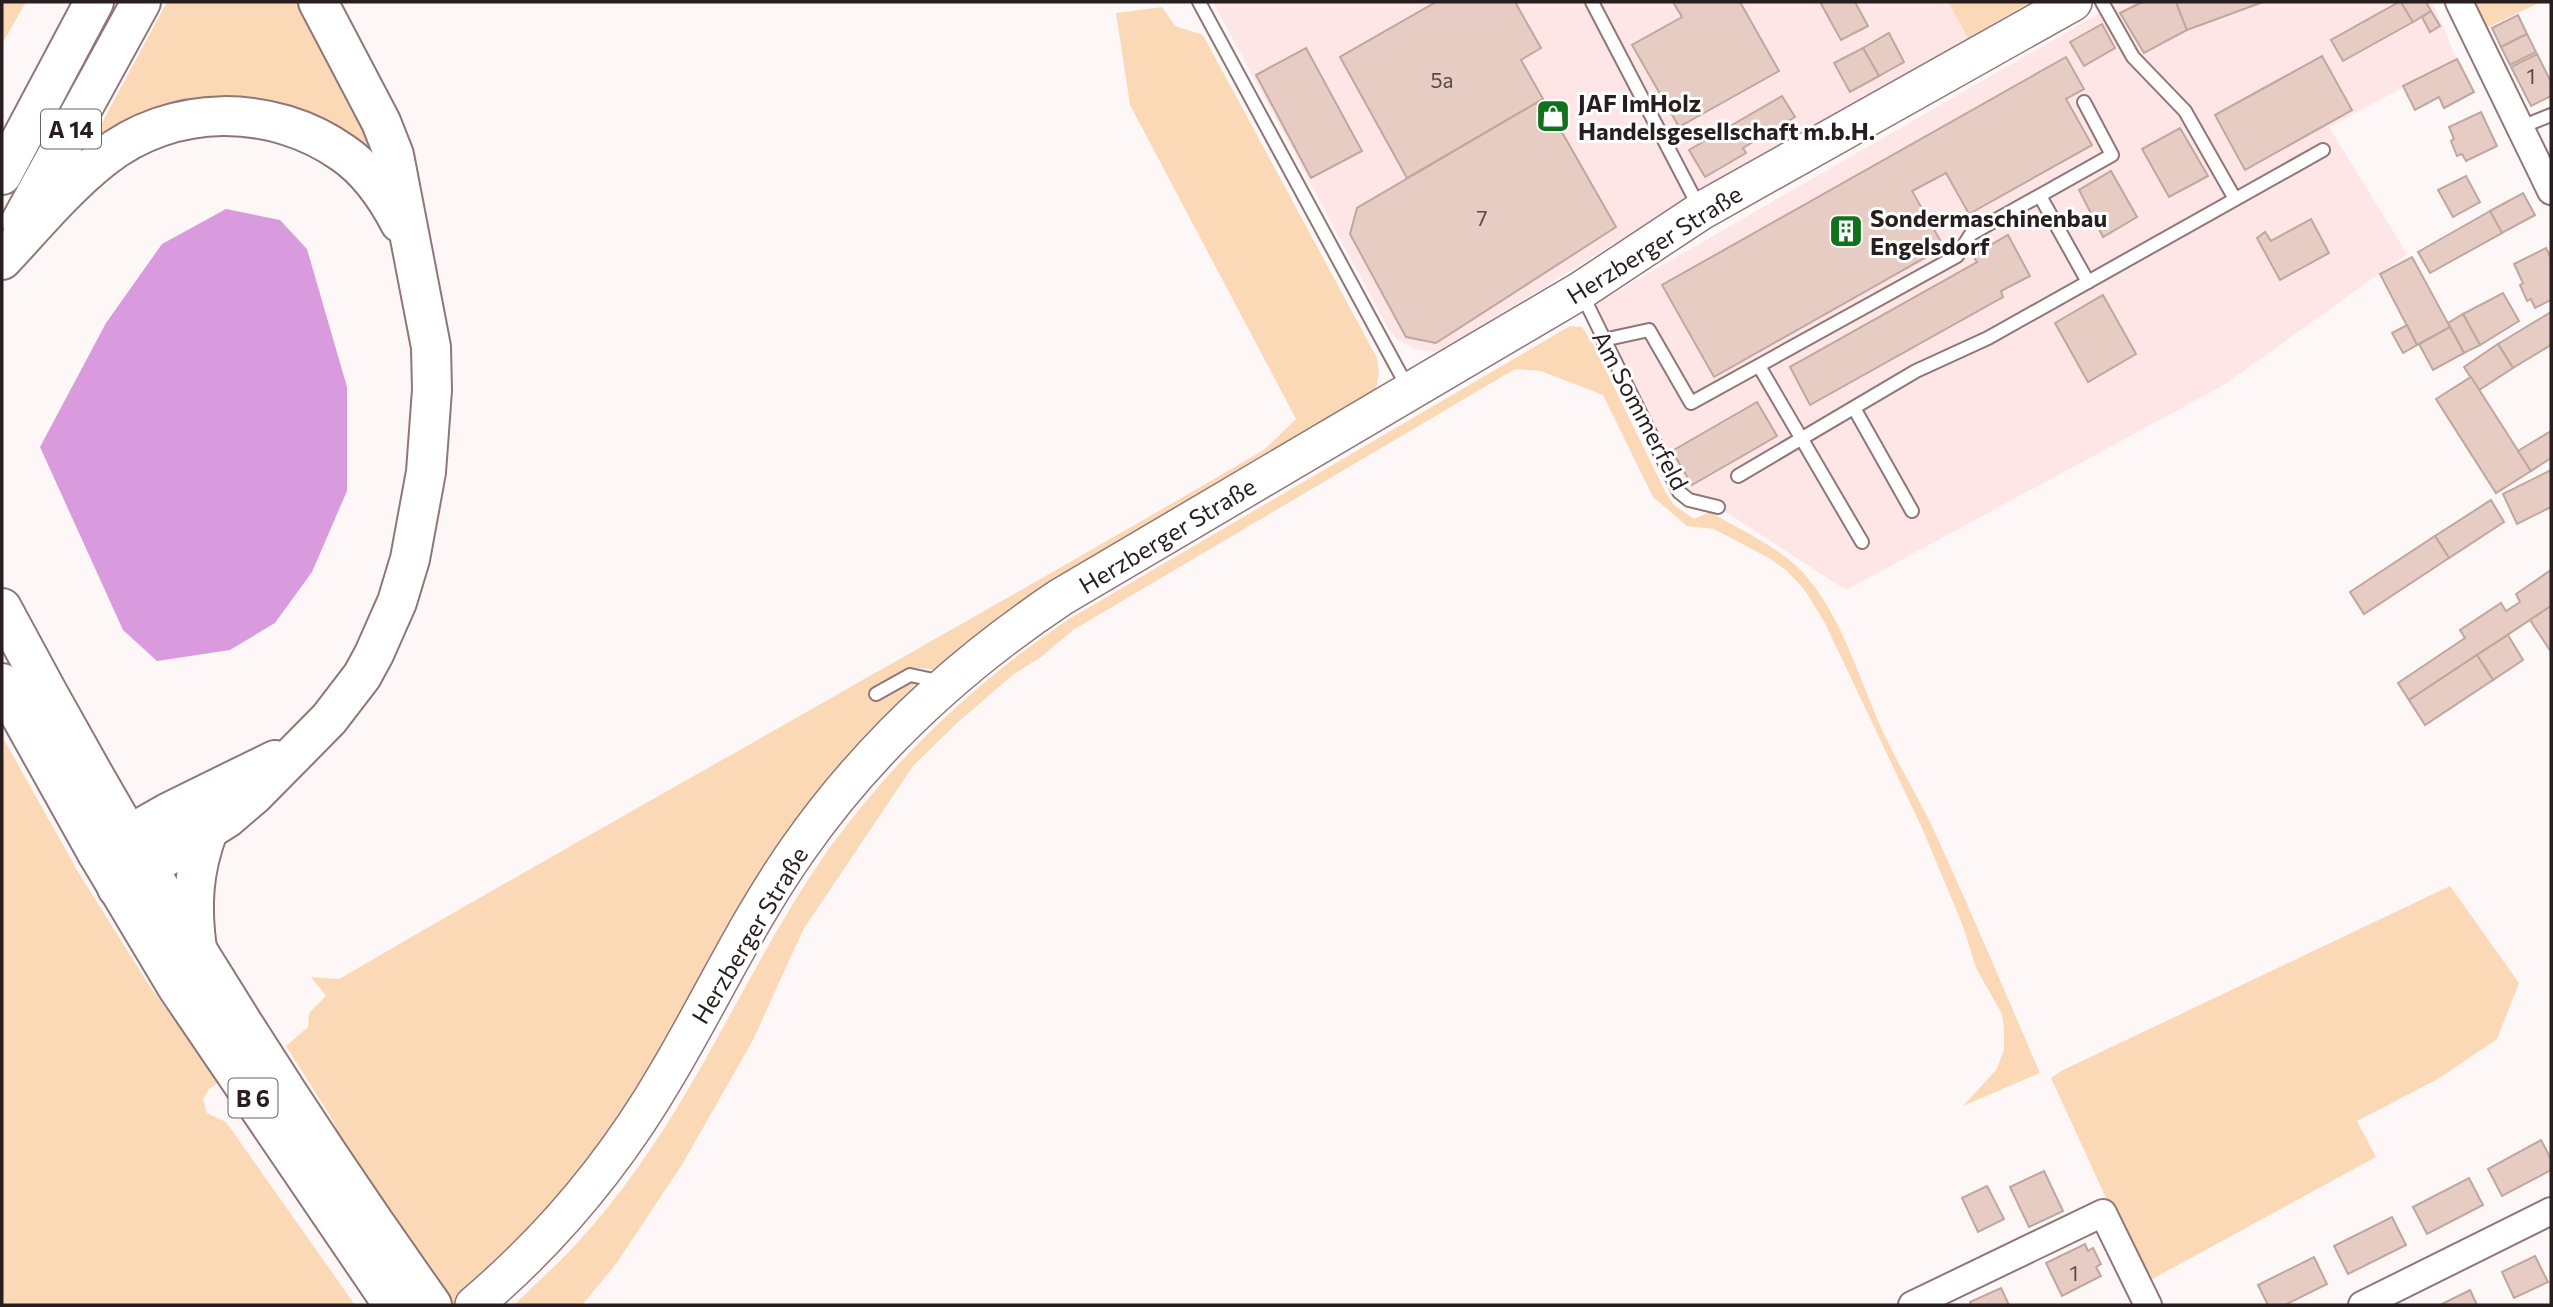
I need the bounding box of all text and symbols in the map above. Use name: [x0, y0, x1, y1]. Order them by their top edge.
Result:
house number: 1: [2527, 63, 2535, 88]
house number: 5a: [1430, 67, 1454, 92]
place label: JAF ImHolz Handelsgesellschaft m.b.H.: [1578, 88, 1875, 145]
shop icon: JAF ImHolz Handelsgesellschaft m.b.H.: [1534, 97, 1572, 135]
road number: A 14: [41, 110, 101, 148]
street label: Herzberger Straße: [1561, 178, 1747, 310]
place label: Sondermaschinenbau Engelsdorf: [1870, 203, 2107, 260]
house number: 7: [1476, 205, 1488, 230]
building icon: Sondermaschinenbau Engelsdorf: [1827, 212, 1865, 250]
street label: Am Sommerfeld: [1587, 325, 1695, 495]
street label: Herzberger Straße: [1073, 471, 1261, 599]
street label: Herzberger Straße: [685, 841, 813, 1029]
road number: B 6: [229, 1078, 278, 1118]
house number: 1: [2070, 1260, 2078, 1285]

